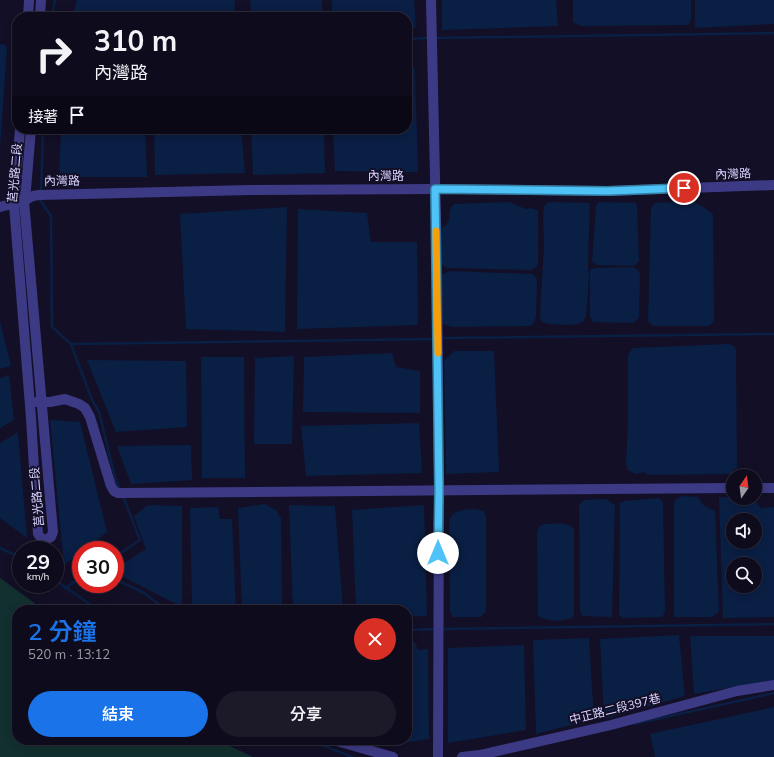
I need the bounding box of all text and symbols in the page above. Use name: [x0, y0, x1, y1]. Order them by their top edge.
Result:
text: 310 m: [94, 23, 177, 58]
icon: right: [28, 28, 80, 80]
text: 內灣路: [94, 61, 148, 84]
icon: arrive: [66, 104, 88, 126]
text: 接著: [28, 107, 58, 126]
street label: 莒光路二段: [4, 142, 25, 204]
street label: 內灣路: [715, 165, 751, 182]
street label: 內灣路: [368, 168, 404, 183]
pin: [667, 171, 701, 205]
street label: 內灣路: [44, 173, 80, 188]
icon: arrive: [673, 177, 695, 199]
street label: 莒光路二段: [26, 466, 47, 528]
north arrow: [726, 469, 762, 505]
map controls: [726, 469, 762, 593]
button: sound: [726, 513, 762, 549]
position arrow: [417, 532, 459, 574]
speed limit sign: 30: [72, 541, 124, 593]
text: 29: [26, 549, 50, 574]
button: search: [726, 557, 762, 593]
text: km/h: [27, 570, 49, 583]
text: 2 分鐘: [28, 616, 97, 646]
button: close: [354, 618, 396, 660]
text: 520 m · 13:12: [28, 646, 110, 662]
street label: 中正路二段397巷: [568, 690, 662, 727]
button: 結束: [28, 691, 208, 737]
button: 分享: [216, 691, 396, 737]

